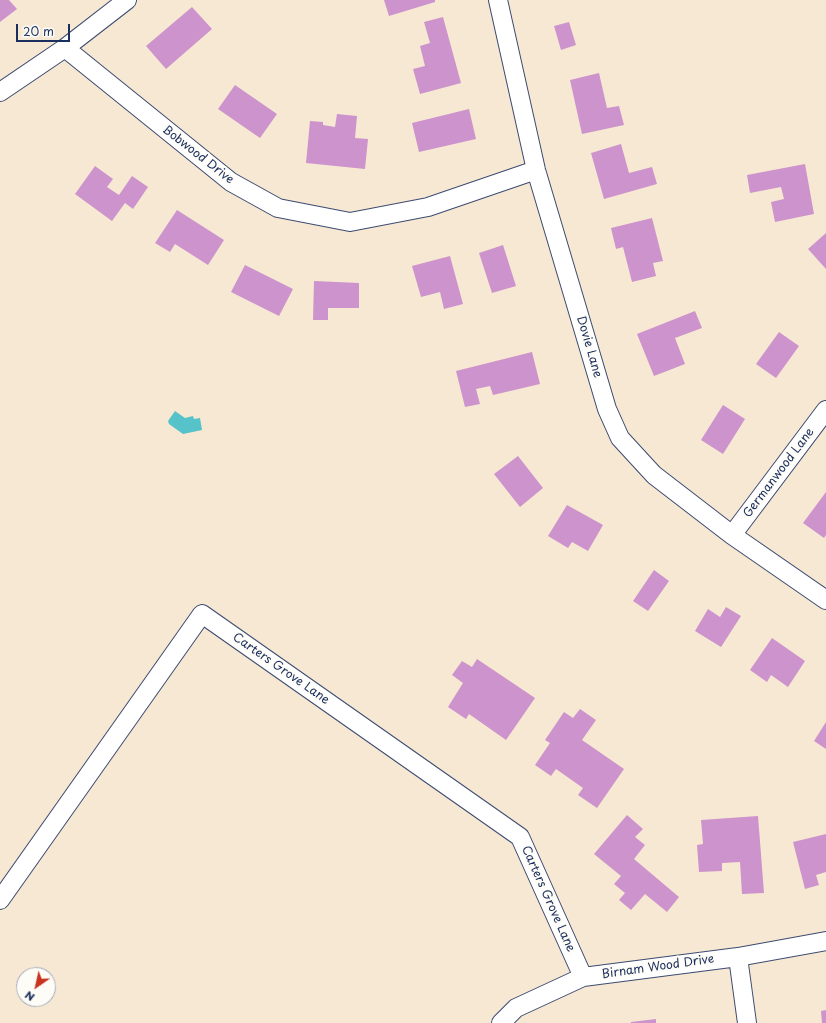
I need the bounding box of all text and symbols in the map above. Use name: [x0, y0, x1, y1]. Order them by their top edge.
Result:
scale bar: [18, 16, 72, 42]
text: 20 m: [23, 22, 54, 40]
street label: Bobwood Drive: [159, 123, 237, 187]
street label: Dovie Lane: [573, 314, 605, 380]
street label: Germanwood Lane: [741, 425, 817, 521]
street label: Carters Grove Lane: [230, 630, 332, 708]
street label: Carters Grove Lane: [518, 844, 578, 954]
street label: Birnam Wood Drive: [601, 952, 715, 982]
north arrow: [16, 967, 56, 1007]
text: N: [21, 987, 38, 1006]

